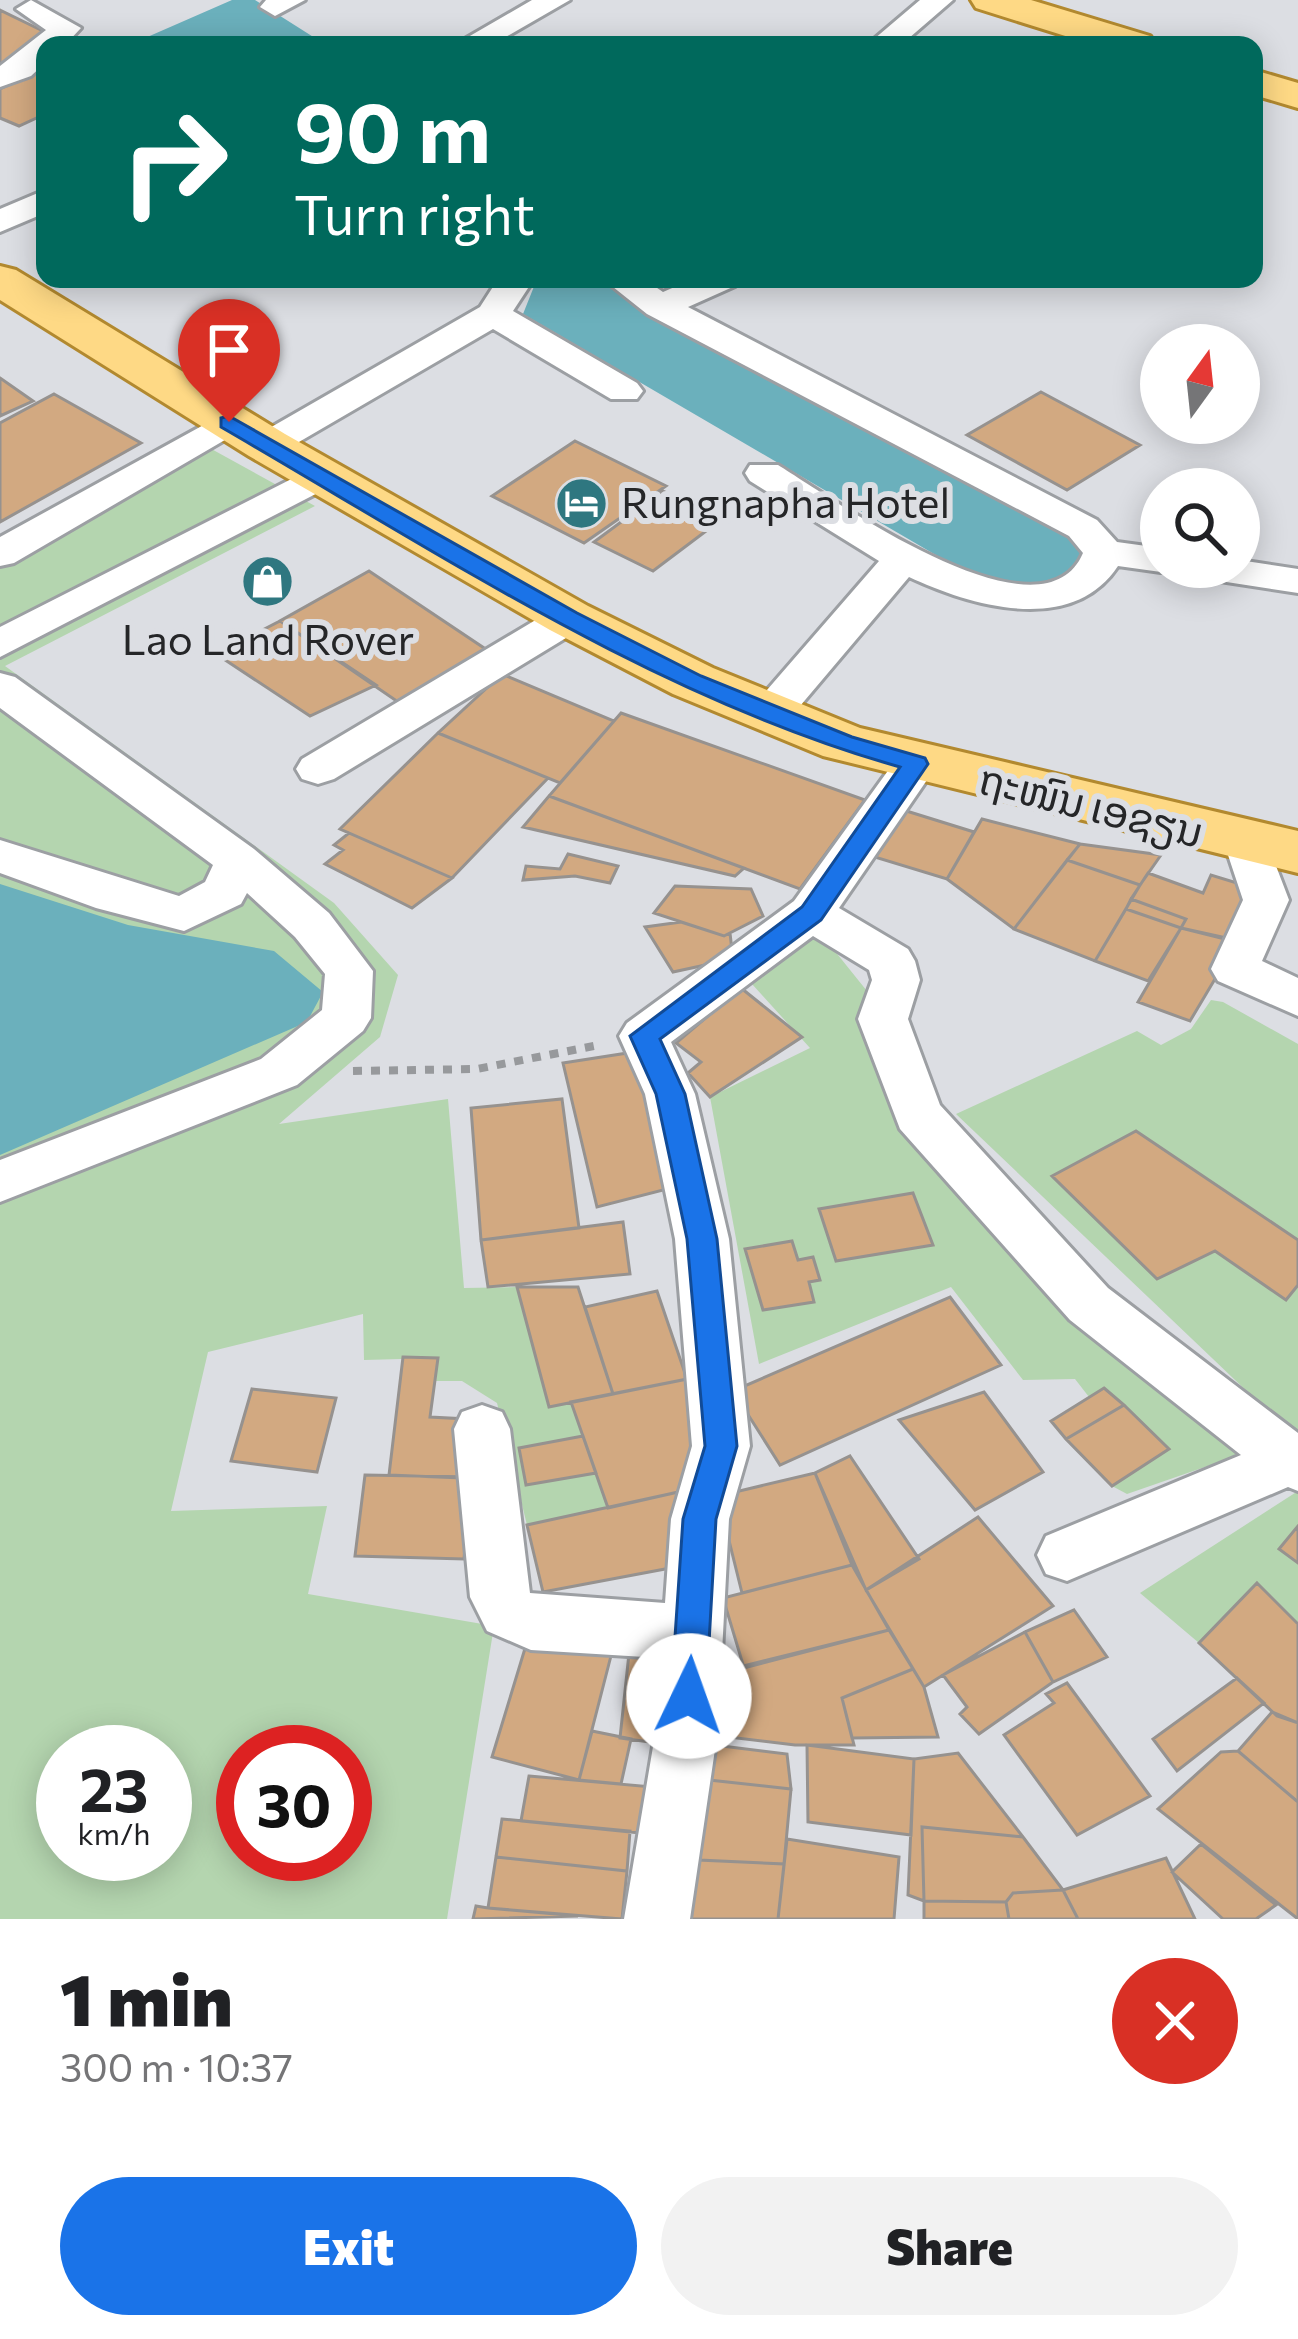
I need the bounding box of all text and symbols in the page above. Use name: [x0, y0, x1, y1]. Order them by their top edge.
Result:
text: 90 m: [294, 78, 491, 180]
icon: right: [96, 84, 252, 240]
text: Turn right: [294, 180, 535, 246]
pin: [178, 299, 280, 422]
icon: arrive: [196, 317, 262, 383]
north arrow: [1140, 324, 1260, 444]
map controls: [1140, 324, 1260, 588]
button: search: [1140, 468, 1260, 588]
hotel icon: Rungnapha Hotel: [554, 475, 610, 531]
place label: Rungnapha Hotel: [621, 475, 950, 527]
shop icon: Lao Land Rover: [240, 553, 296, 609]
place label: Lao Land Rover: [122, 612, 414, 664]
street label: ຖະໜົນ ເອຊຽນ: [973, 751, 1209, 859]
position arrow: [626, 1633, 752, 1759]
speed limit sign: 30: [216, 1725, 372, 1881]
text: 23: [79, 1751, 149, 1824]
text: km/h: [78, 1814, 150, 1851]
text: 1 min: [60, 1953, 233, 2041]
button: close: [1112, 1958, 1238, 2084]
text: 300 m · 10:37: [60, 2042, 293, 2090]
button: Exit: [60, 2177, 637, 2315]
button: Share: [661, 2177, 1238, 2315]

